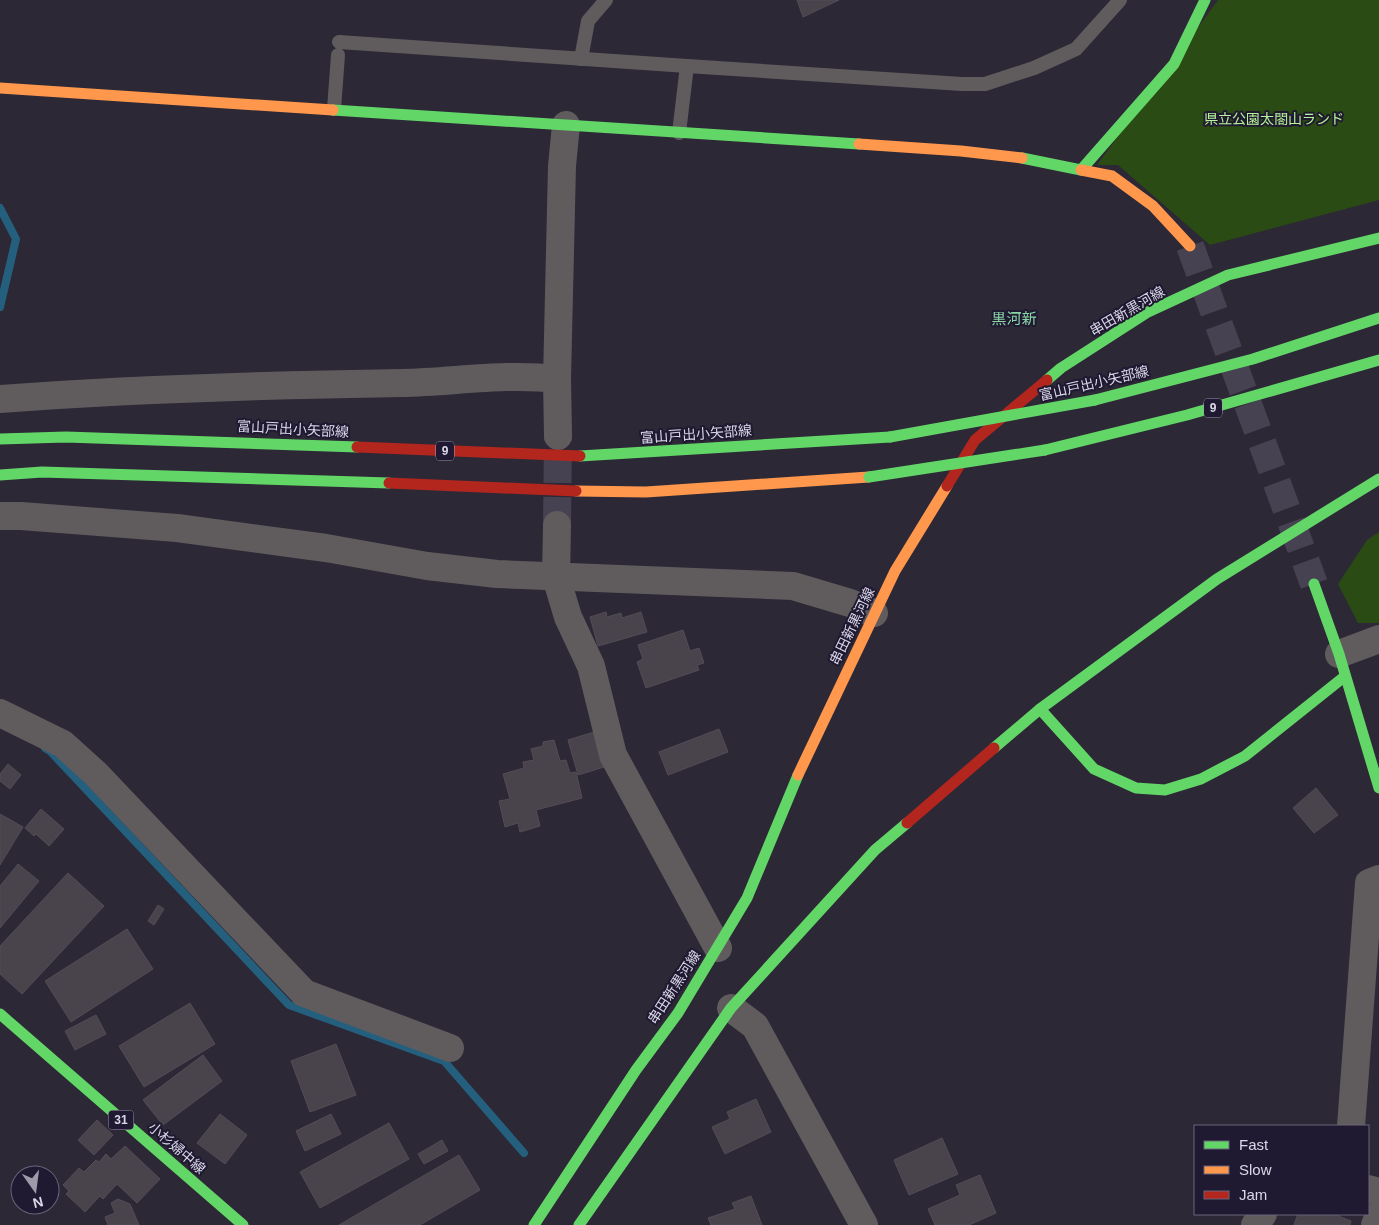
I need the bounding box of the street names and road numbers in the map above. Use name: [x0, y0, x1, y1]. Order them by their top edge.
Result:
street label: 串田新黒河線: [1087, 283, 1167, 339]
street label: 富山戸出小矢部線: [1038, 363, 1150, 403]
road number: 9: [1204, 398, 1222, 418]
street label: 富山戸出小矢部線: [237, 418, 349, 440]
street label: 富山戸出小矢部線: [640, 422, 752, 446]
road number: 9: [436, 442, 454, 461]
street label: 串田新黒河線: [826, 585, 878, 667]
street label: 串田新黒河線: [644, 947, 704, 1027]
road number: 31: [108, 1110, 134, 1130]
street label: 小杉婦中線: [145, 1119, 209, 1177]

